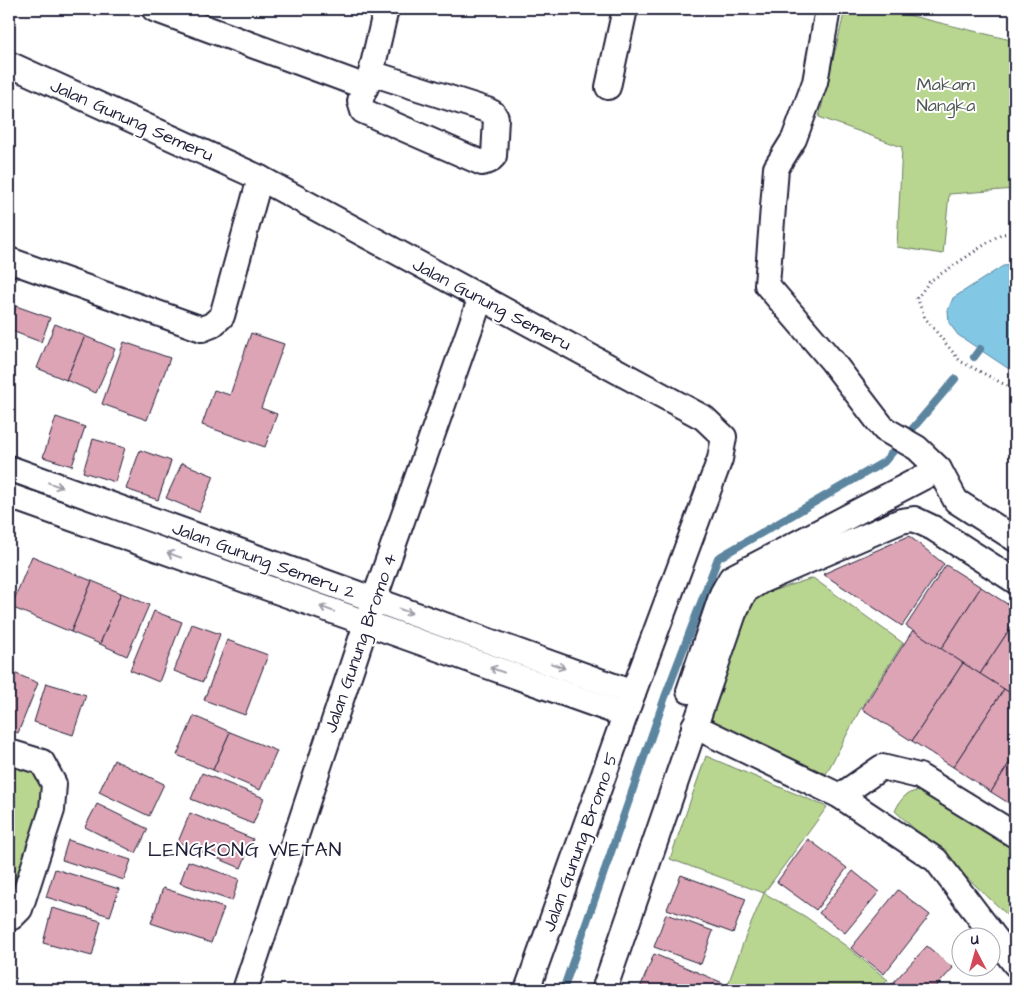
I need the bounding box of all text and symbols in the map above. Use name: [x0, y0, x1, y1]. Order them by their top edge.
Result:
park label: Makam Nangka: [917, 72, 975, 119]
street label: Jalan Gunung Semeru: [46, 73, 217, 169]
street label: Jalan Gunung Semeru: [408, 252, 575, 358]
one-way arrow: [46, 481, 62, 490]
street label: Jalan Gunung Semeru 2: [168, 516, 360, 607]
one-way arrow: [166, 549, 182, 559]
street label: Jalan Gunung Bromo 4: [318, 550, 404, 737]
one-way arrow: [320, 604, 335, 613]
one-way arrow: [397, 607, 412, 616]
one-way arrow: [550, 662, 565, 671]
one-way arrow: [489, 664, 505, 674]
street label: Jalan Gunung Bromo 5: [536, 749, 626, 936]
district label: LENGKONG WETAN: [148, 836, 342, 864]
north arrow: [952, 926, 1002, 976]
text: U: [970, 930, 980, 950]

